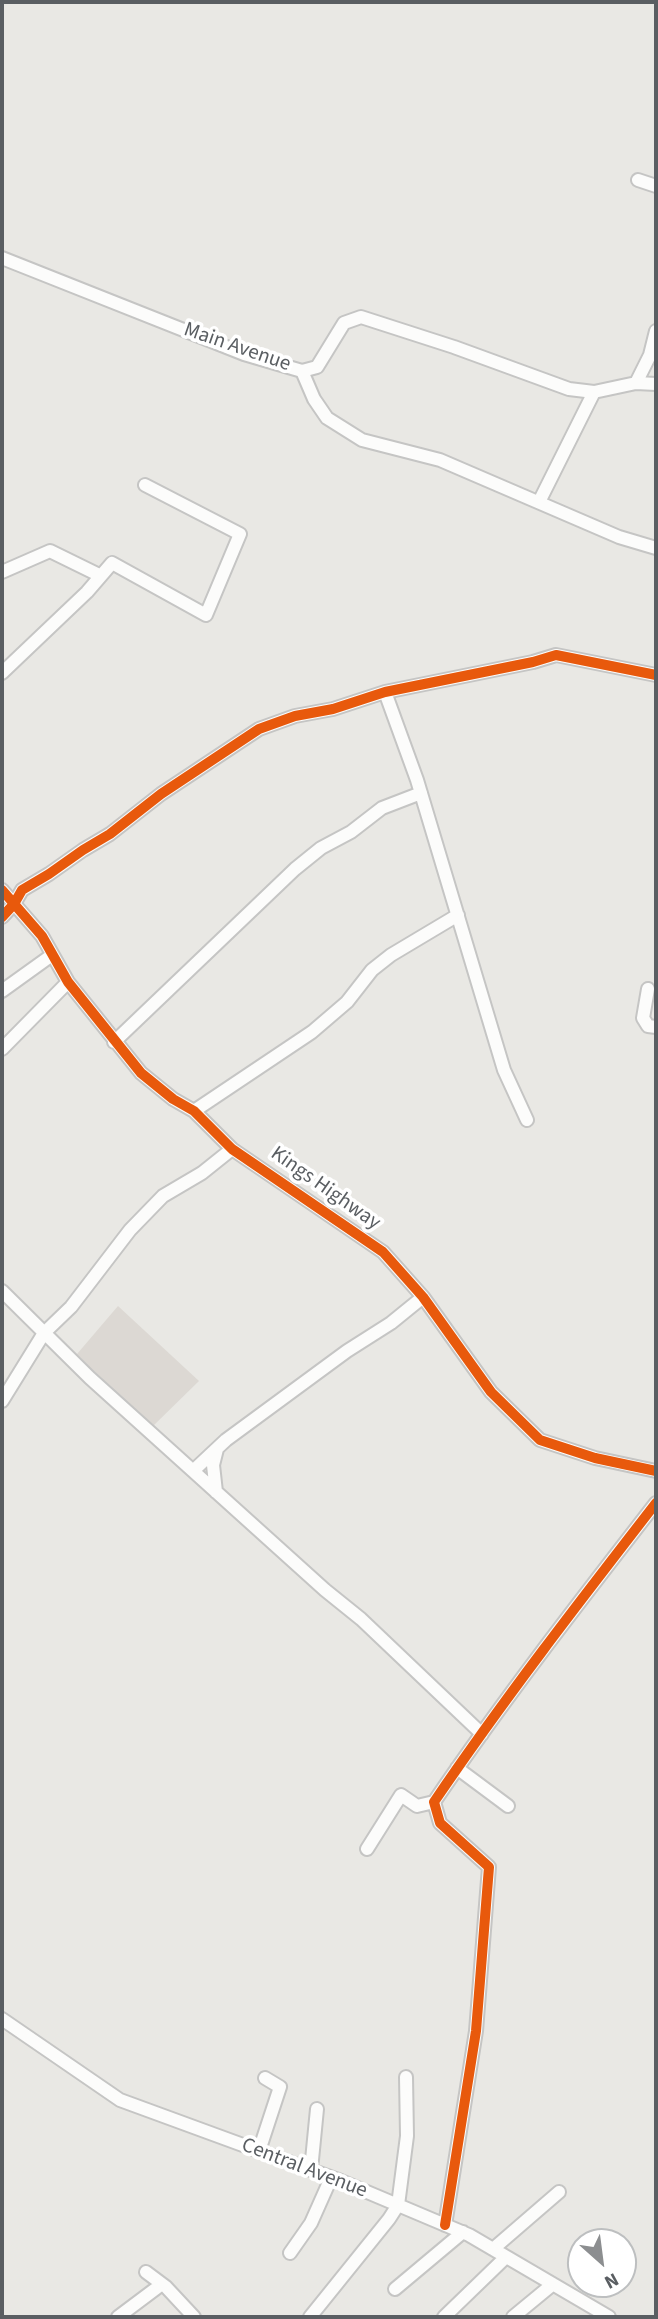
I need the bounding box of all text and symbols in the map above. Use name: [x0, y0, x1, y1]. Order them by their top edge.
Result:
street label: Main Avenue: [180, 318, 294, 378]
street label: Kings Highway: [265, 1142, 385, 1236]
street label: Central Avenue: [238, 2133, 370, 2205]
north arrow: [567, 2228, 637, 2298]
text: N: [599, 2265, 623, 2295]

